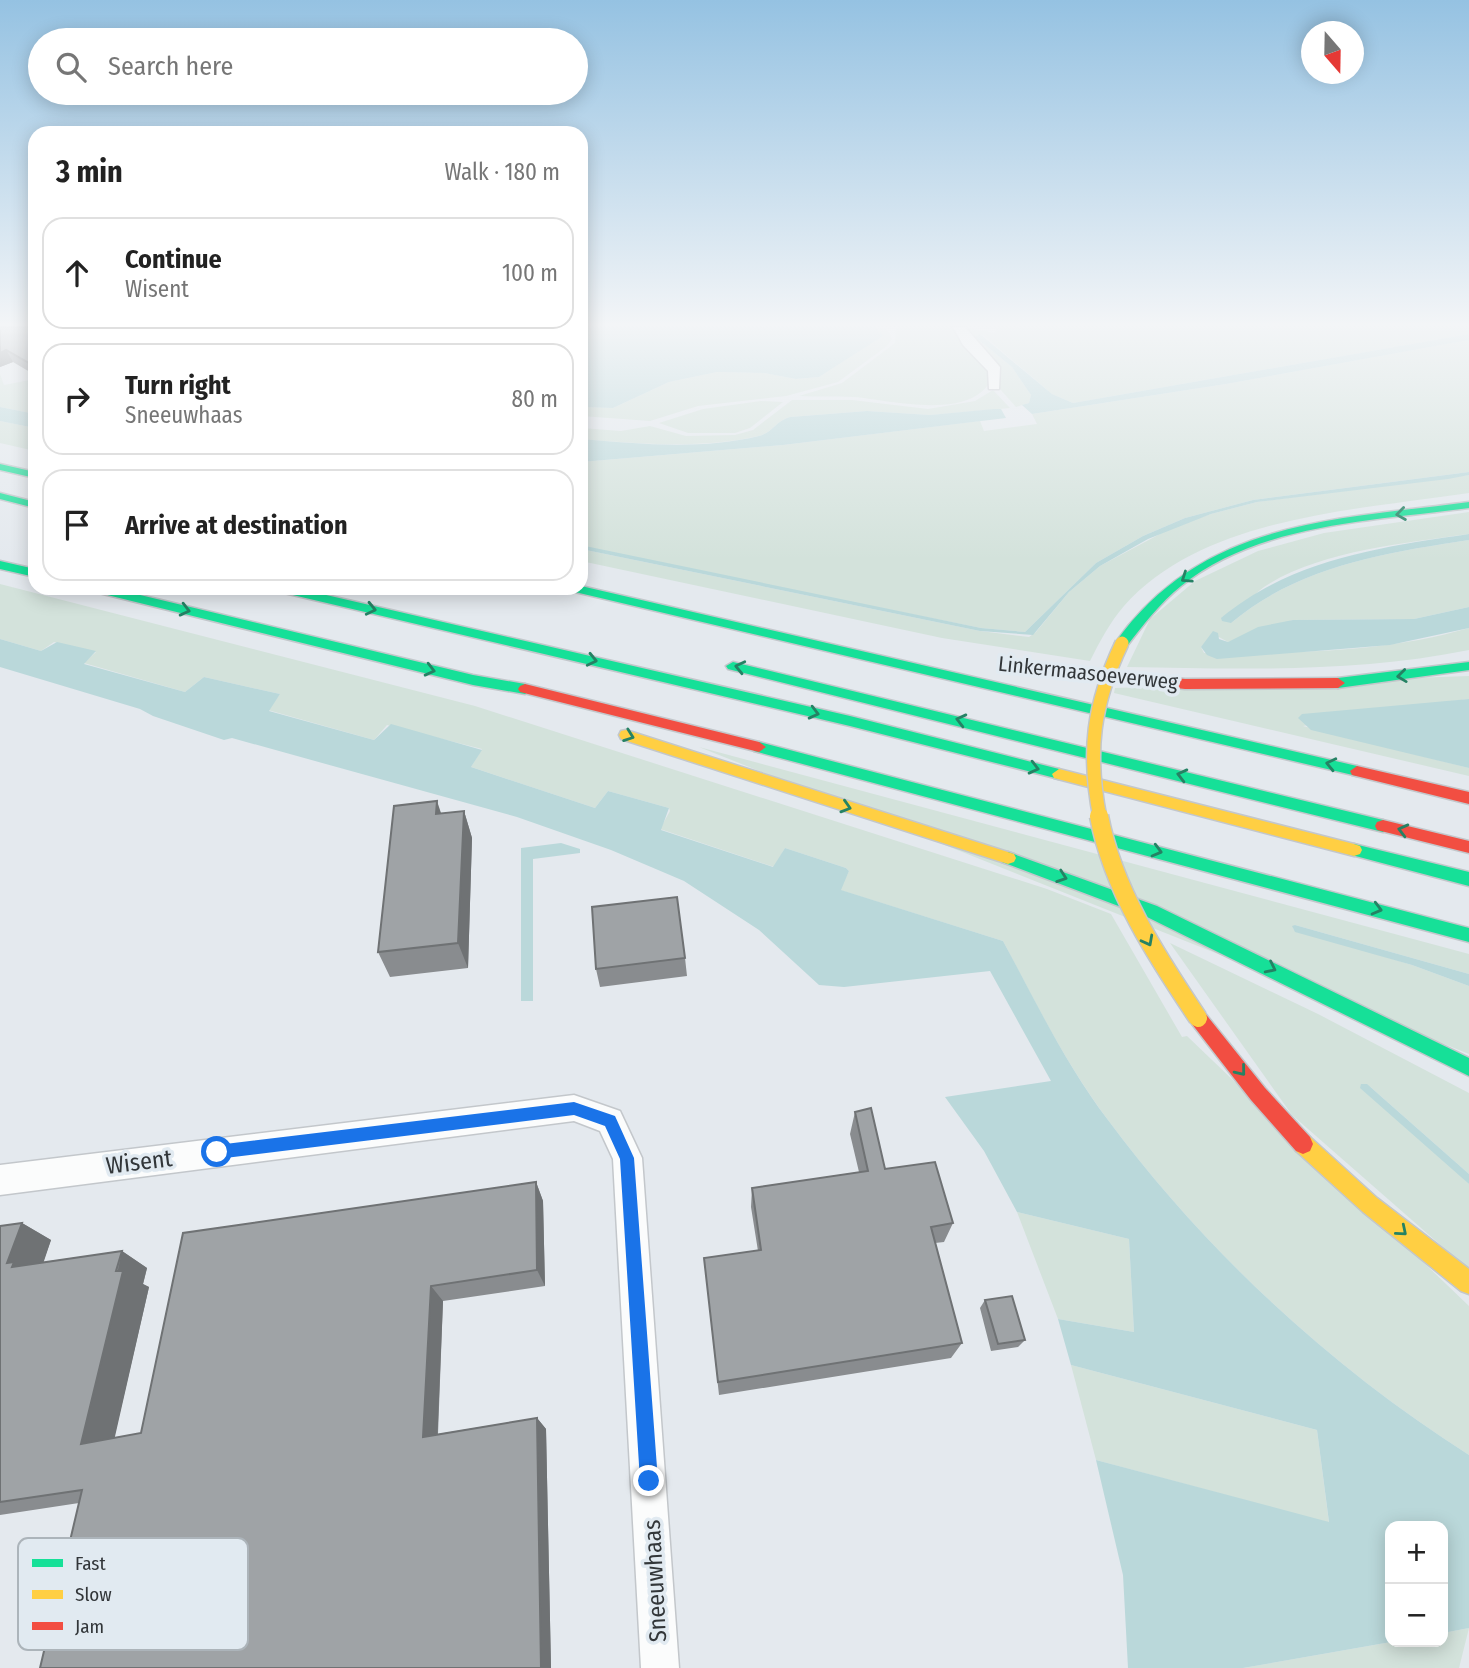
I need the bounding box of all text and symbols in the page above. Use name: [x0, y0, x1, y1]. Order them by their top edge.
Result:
north arrow: [1301, 21, 1364, 84]
search box: [28, 28, 588, 105]
icon: search: [52, 48, 90, 86]
text: Search here: [108, 51, 233, 82]
text: 3 min: [56, 154, 123, 190]
text: Walk · 180 m: [444, 158, 560, 186]
text: Continue: [125, 244, 222, 275]
icon: ahead: [58, 254, 96, 292]
text: 100 m: [502, 259, 558, 287]
text: Wisent: [125, 275, 189, 303]
text: Turn right: [125, 370, 231, 401]
icon: right: [58, 380, 96, 418]
text: 80 m: [511, 385, 558, 413]
text: Sneeuwhaas: [125, 401, 243, 429]
icon: arrive: [58, 506, 96, 544]
one-way arrow: [1396, 506, 1407, 521]
text: Arrive at destination: [125, 510, 348, 541]
one-way arrow: [1180, 570, 1193, 583]
one-way arrow: [365, 600, 377, 615]
one-way arrow: [179, 602, 191, 616]
street label: Linkermaasoeverweg: [997, 651, 1179, 695]
one-way arrow: [586, 652, 598, 666]
one-way arrow: [734, 661, 746, 676]
one-way arrow: [424, 662, 436, 676]
one-way arrow: [1396, 669, 1407, 684]
one-way arrow: [808, 704, 820, 719]
one-way arrow: [955, 714, 967, 728]
one-way arrow: [623, 728, 635, 742]
one-way arrow: [1325, 758, 1337, 772]
one-way arrow: [1028, 760, 1040, 774]
one-way arrow: [1176, 769, 1188, 783]
one-way arrow: [839, 799, 851, 813]
one-way arrow: [1397, 824, 1409, 838]
one-way arrow: [1151, 843, 1163, 857]
one-way arrow: [1055, 869, 1067, 883]
one-way arrow: [1371, 901, 1383, 915]
one-way arrow: [1140, 934, 1154, 946]
one-way arrow: [1263, 959, 1276, 973]
one-way arrow: [1233, 1063, 1245, 1076]
route start: [201, 1136, 232, 1167]
street label: Wisent: [104, 1144, 174, 1180]
one-way arrow: [1394, 1223, 1407, 1235]
route end: [633, 1465, 664, 1496]
street label: Sneeuwhaas: [638, 1519, 672, 1643]
map controls: [1385, 1521, 1448, 1647]
button: +: [1385, 1521, 1448, 1584]
legend: [18, 1538, 248, 1650]
text: Fast: [75, 1552, 106, 1575]
text: Slow: [75, 1583, 112, 1606]
button: −: [1385, 1584, 1448, 1647]
text: Jam: [75, 1615, 104, 1638]

